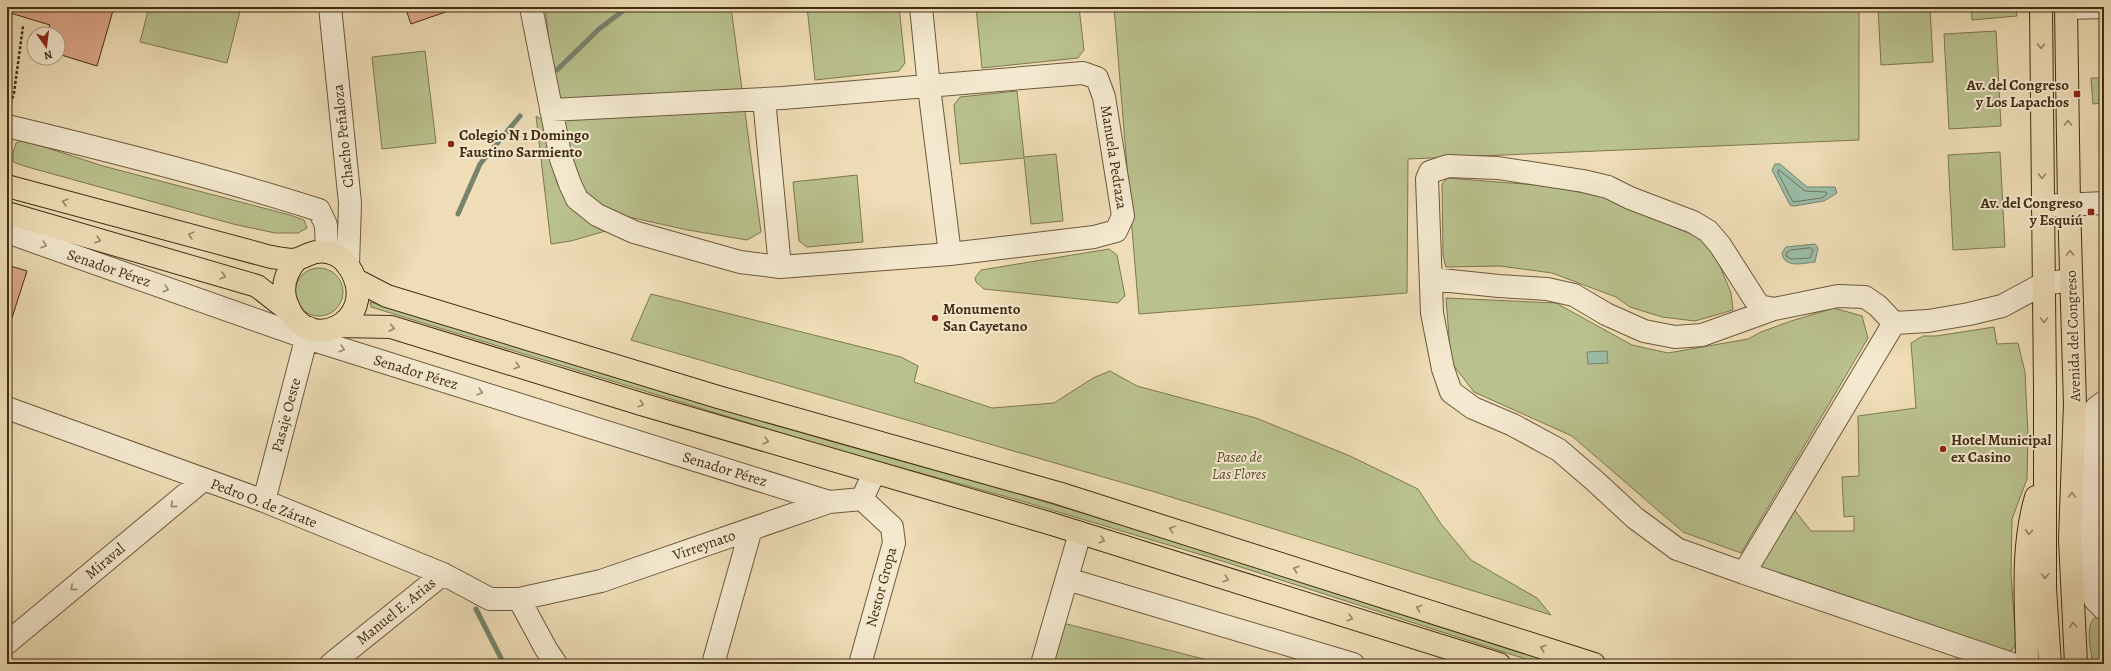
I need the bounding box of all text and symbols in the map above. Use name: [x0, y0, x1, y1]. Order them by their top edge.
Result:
north arrow: [26, 26, 66, 66]
one-way arrow: [2037, 43, 2046, 49]
text: N: [43, 47, 54, 63]
place label: Av. del Congreso y Los Lapachos: [1965, 75, 2069, 112]
street label: Chacho Peñaloza: [328, 83, 358, 189]
marker: Av. del Congreso y Los Lapachos: [2072, 89, 2082, 99]
street label: Manuela Pedraza: [1096, 104, 1132, 210]
one-way arrow: [2064, 120, 2072, 126]
place label: Colegio N 1 Domingo Faustino Sarmiento: [459, 125, 589, 162]
marker: Colegio N 1 Domingo Faustino Sarmiento: [446, 139, 456, 149]
one-way arrow: [2038, 173, 2046, 179]
place label: Av. del Congreso y Esquiú: [1979, 193, 2084, 230]
one-way arrow: [62, 198, 68, 206]
marker: Av. del Congreso y Esquiú: [2086, 207, 2096, 217]
one-way arrow: [187, 232, 194, 240]
one-way arrow: [94, 235, 101, 244]
one-way arrow: [40, 241, 47, 249]
street label: Senador Pérez: [64, 244, 154, 292]
one-way arrow: [2066, 250, 2075, 256]
street label: Avenida del Congreso: [2061, 270, 2085, 403]
one-way arrow: [219, 271, 226, 280]
one-way arrow: [163, 284, 170, 292]
place label: Monumento San Cayetano: [943, 299, 1028, 336]
marker: Monumento San Cayetano: [930, 313, 940, 323]
one-way arrow: [2039, 317, 2048, 323]
one-way arrow: [389, 323, 396, 332]
one-way arrow: [339, 344, 346, 353]
street label: Senador Pérez: [371, 350, 461, 394]
one-way arrow: [513, 361, 520, 370]
street label: Pasaje Oeste: [266, 375, 306, 454]
one-way arrow: [476, 387, 483, 396]
one-way arrow: [637, 399, 644, 408]
place label: Hotel Municipal ex Casino: [1951, 430, 2052, 467]
one-way arrow: [762, 436, 769, 445]
marker: Hotel Municipal ex Casino: [1938, 444, 1948, 454]
street label: Senador Pérez: [680, 447, 770, 491]
park label: Paseo de Las Flores: [1212, 447, 1266, 484]
street label: Pedro O. de Zárate: [208, 473, 320, 533]
one-way arrow: [2067, 492, 2076, 498]
one-way arrow: [170, 500, 177, 507]
street label: Virreynato: [669, 525, 738, 565]
one-way arrow: [1168, 525, 1175, 534]
one-way arrow: [2024, 529, 2033, 535]
one-way arrow: [1099, 535, 1106, 544]
street label: Miraval: [81, 538, 129, 583]
street label: Nestor Gropa: [861, 545, 901, 629]
one-way arrow: [1292, 565, 1299, 574]
street label: Manuel E. Arias: [352, 573, 440, 649]
one-way arrow: [2041, 573, 2049, 579]
one-way arrow: [1223, 574, 1230, 583]
one-way arrow: [70, 584, 77, 591]
one-way arrow: [1416, 604, 1423, 613]
one-way arrow: [1347, 613, 1354, 622]
one-way arrow: [2069, 622, 2078, 628]
one-way arrow: [1540, 644, 1547, 653]

